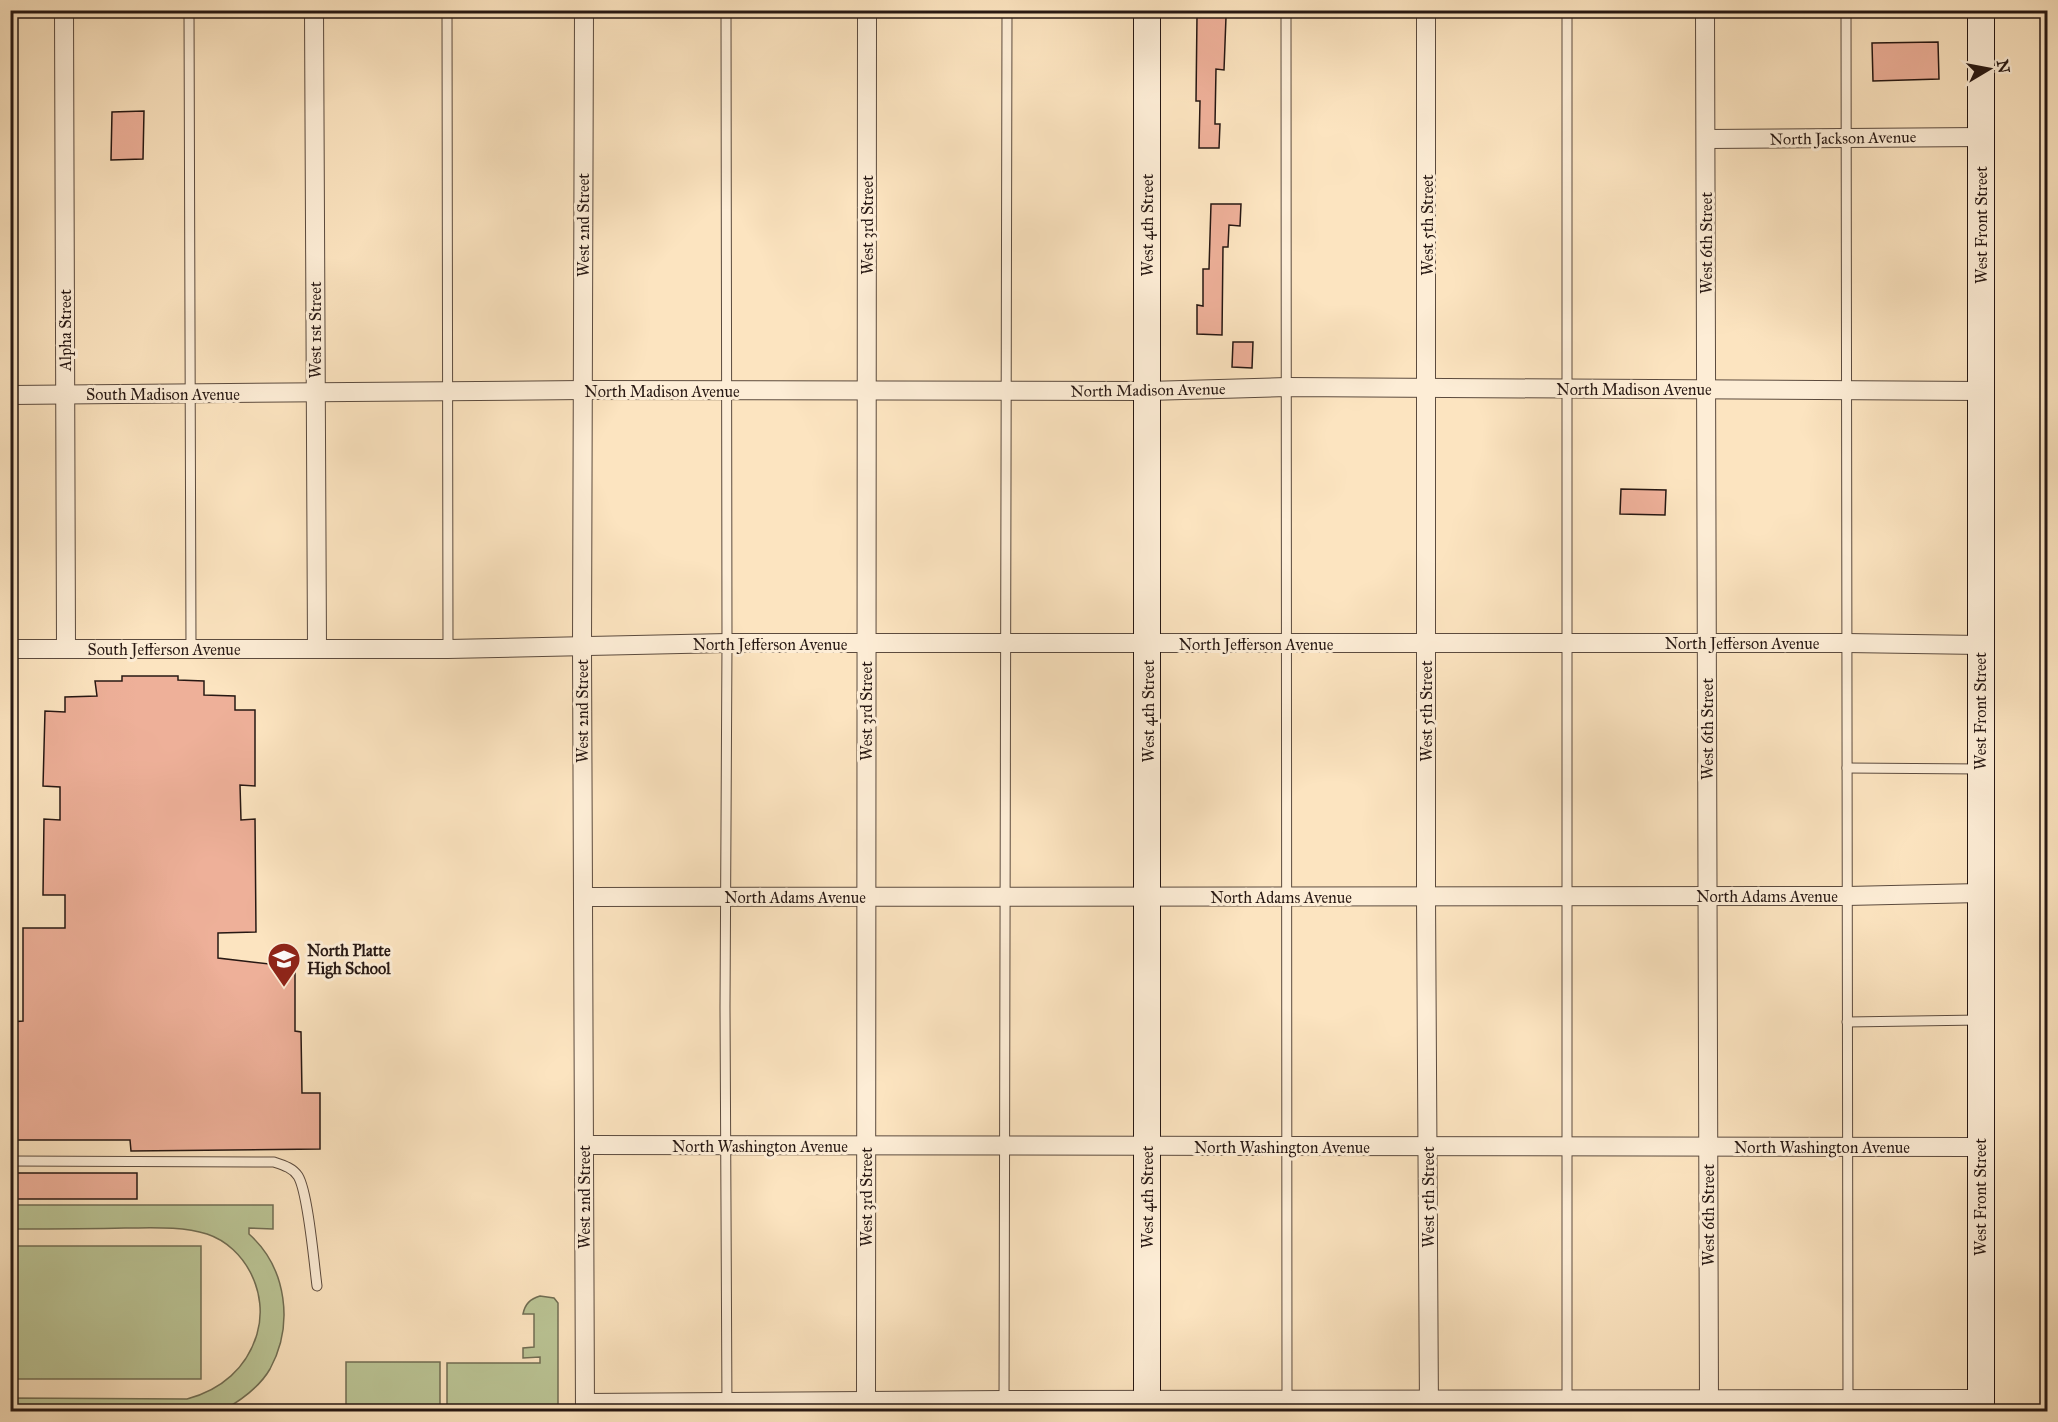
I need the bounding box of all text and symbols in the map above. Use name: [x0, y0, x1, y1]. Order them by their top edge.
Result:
north arrow: [1959, 39, 2019, 99]
text: N: [1993, 58, 2014, 75]
street label: North Jackson Avenue: [1770, 127, 1917, 150]
street label: West Front Street: [1972, 166, 1991, 284]
street label: West 2nd Street: [574, 173, 593, 277]
street label: West 4th Street: [1138, 173, 1157, 276]
street label: West 5th Street: [1418, 174, 1437, 276]
street label: West 3rd Street: [858, 175, 877, 275]
street label: West 6th Street: [1697, 192, 1716, 294]
street label: West 1st Street: [306, 281, 325, 379]
street label: Alpha Street: [56, 289, 75, 372]
street label: North Madison Avenue: [1070, 379, 1226, 401]
street label: North Madison Avenue: [1556, 380, 1712, 399]
street label: North Madison Avenue: [584, 382, 740, 401]
street label: South Madison Avenue: [86, 385, 240, 404]
street label: North Jefferson Avenue: [1665, 634, 1820, 654]
street label: North Jefferson Avenue: [693, 635, 848, 655]
street label: North Jefferson Avenue: [1179, 635, 1334, 655]
street label: South Jefferson Avenue: [87, 640, 241, 660]
street label: West Front Street: [1971, 652, 1990, 770]
street label: West 2nd Street: [573, 659, 592, 763]
street label: West 4th Street: [1139, 659, 1158, 762]
street label: West 5th Street: [1417, 660, 1436, 762]
street label: West 3rd Street: [857, 661, 876, 761]
street label: West 6th Street: [1698, 678, 1717, 780]
street label: North Adams Avenue: [1696, 887, 1838, 906]
street label: North Adams Avenue: [724, 888, 866, 907]
street label: North Adams Avenue: [1210, 888, 1352, 907]
school or university icon: North Platte High School: [266, 941, 302, 988]
place label: North Platte High School: [307, 941, 391, 979]
street label: North Washington Avenue: [672, 1137, 848, 1157]
street label: North Washington Avenue: [1194, 1138, 1370, 1158]
street label: North Washington Avenue: [1734, 1138, 1910, 1158]
street label: West Front Street: [1971, 1138, 1990, 1256]
street label: West 2nd Street: [575, 1145, 594, 1249]
street label: West 4th Street: [1138, 1145, 1157, 1248]
street label: West 5th Street: [1419, 1146, 1438, 1248]
street label: West 3rd Street: [857, 1147, 876, 1247]
street label: West 6th Street: [1699, 1164, 1718, 1266]

